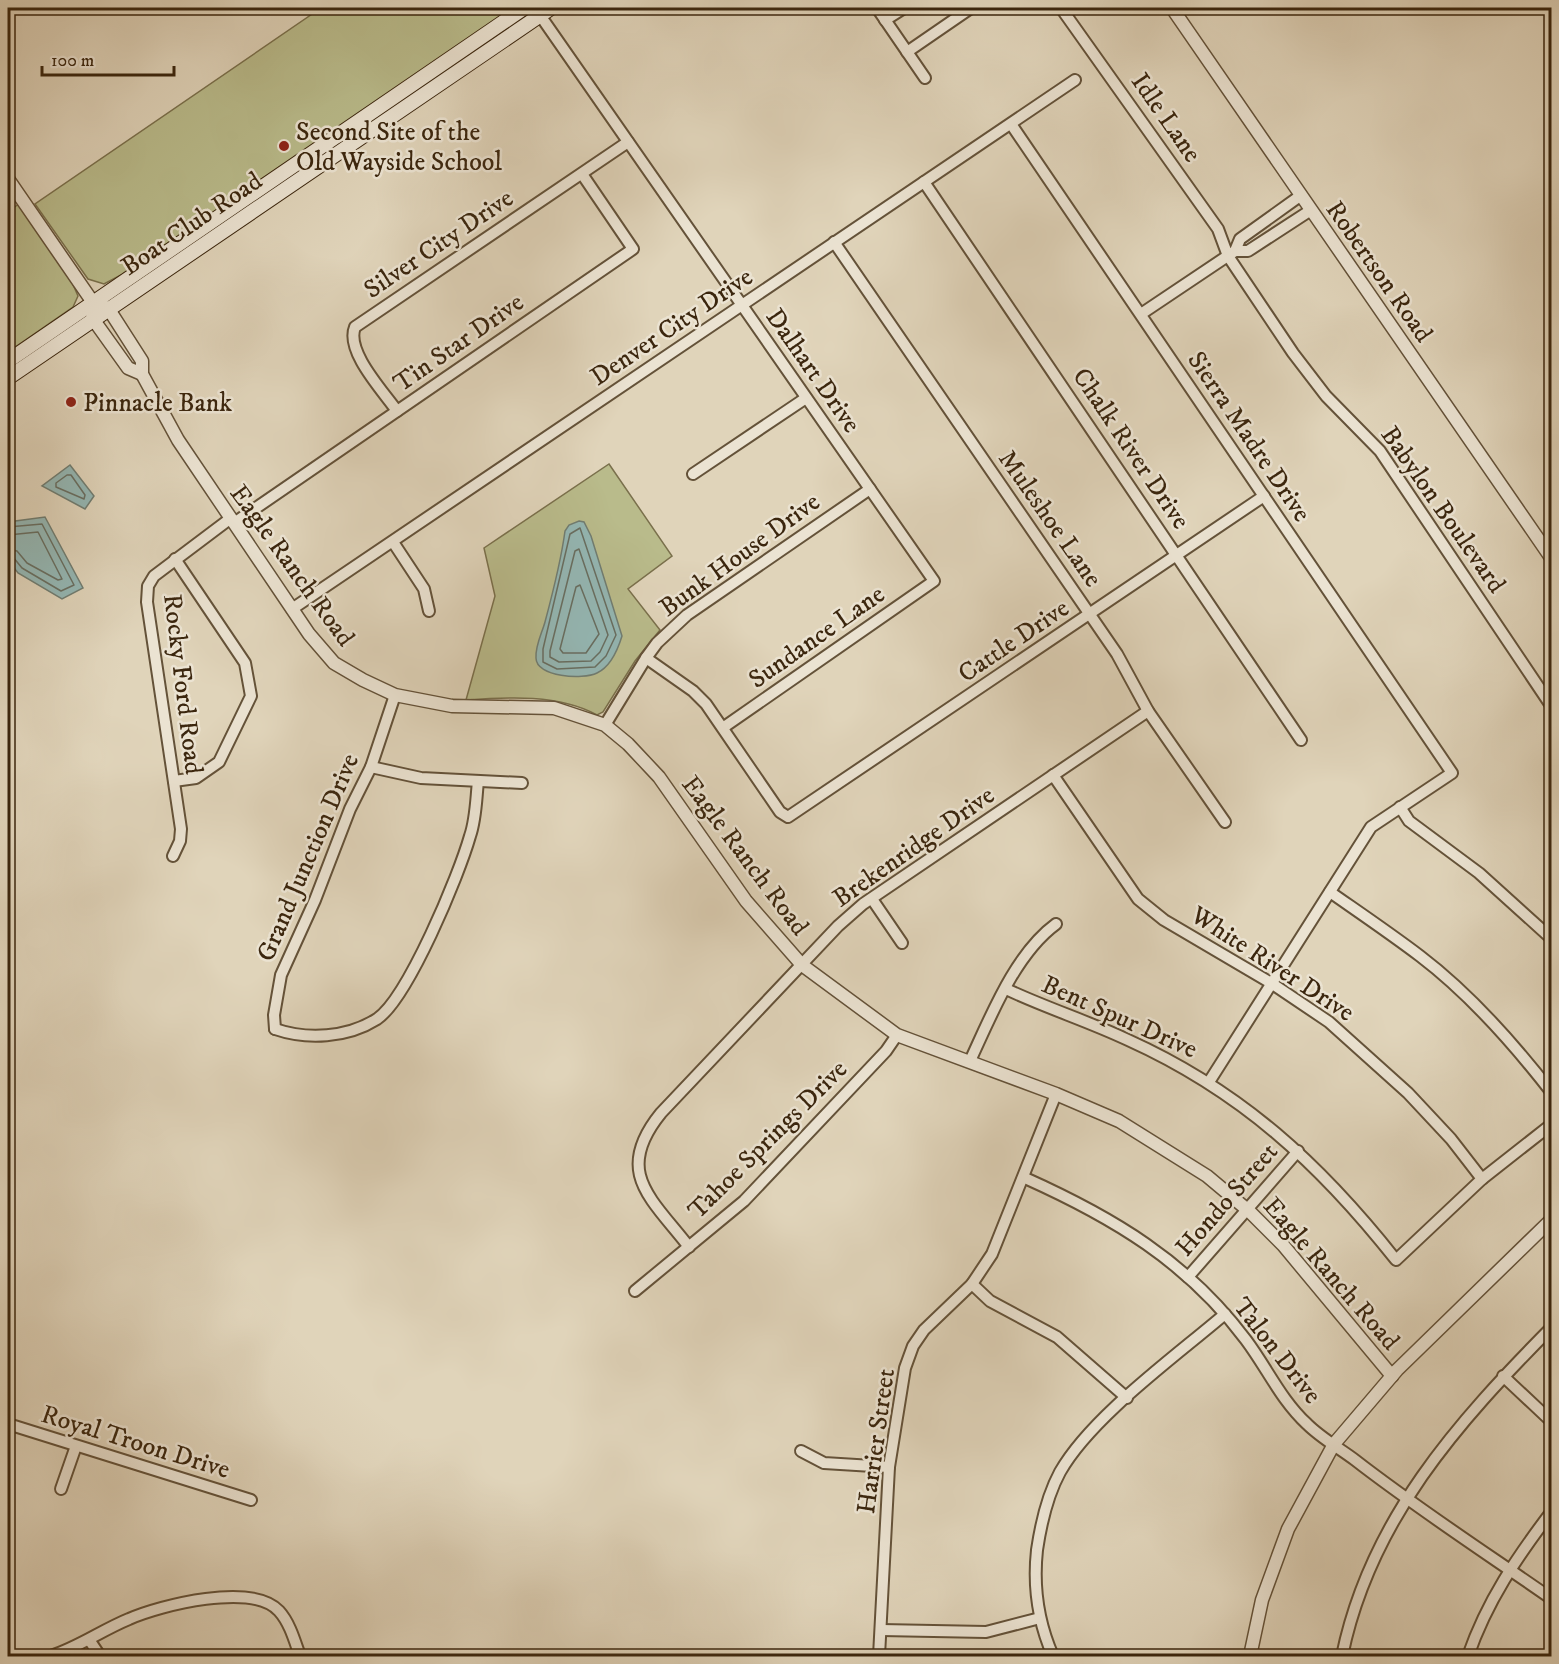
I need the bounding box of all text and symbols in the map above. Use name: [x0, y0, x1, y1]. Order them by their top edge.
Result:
scale bar: [42, 39, 174, 77]
text: 100 m: [51, 50, 94, 72]
street label: Idle Lane: [1123, 67, 1208, 169]
place label: Second Site of the Old Wayside School: [296, 116, 502, 179]
marker: Second Site of the Old Wayside School: [277, 139, 291, 153]
street label: Boat Club Road: [115, 165, 269, 284]
street label: Silver City Drive: [358, 182, 520, 306]
street label: Robertson Road: [1318, 195, 1440, 349]
street label: Denver City Drive: [584, 261, 759, 394]
street label: Tin Star Drive: [387, 286, 530, 400]
street label: Dalhart Drive: [758, 302, 868, 439]
street label: Sierra Madre Drive: [1180, 345, 1318, 528]
street label: Chalk River Drive: [1065, 362, 1197, 536]
place label: Pinnacle Bank: [83, 387, 232, 420]
marker: Pinnacle Bank: [64, 395, 78, 409]
street label: Babylon Boulevard: [1373, 420, 1513, 600]
street label: Muleshoe Lane: [990, 444, 1109, 594]
street label: Eagle Ranch Road: [222, 478, 362, 653]
street label: Bunk House Drive: [653, 486, 827, 625]
street label: Sundance Lane: [742, 578, 891, 696]
street label: Rocky Ford Road: [155, 592, 210, 776]
street label: Cattle Drive: [952, 592, 1076, 690]
street label: Grand Junction Drive: [250, 749, 367, 967]
street label: Eagle Ranch Road: [674, 769, 816, 943]
street label: Brekenridge Drive: [827, 779, 1001, 915]
street label: White River Drive: [1183, 898, 1360, 1029]
street label: Bent Spur Drive: [1036, 968, 1202, 1066]
street label: Tahoe Springs Drive: [681, 1053, 855, 1227]
street label: Hondo Street: [1169, 1136, 1286, 1264]
street label: Eagle Ranch Road: [1255, 1191, 1406, 1357]
street label: Talon Drive: [1225, 1291, 1329, 1411]
street label: Harrier Street: [850, 1366, 903, 1516]
street label: Royal Troon Drive: [37, 1398, 234, 1487]

